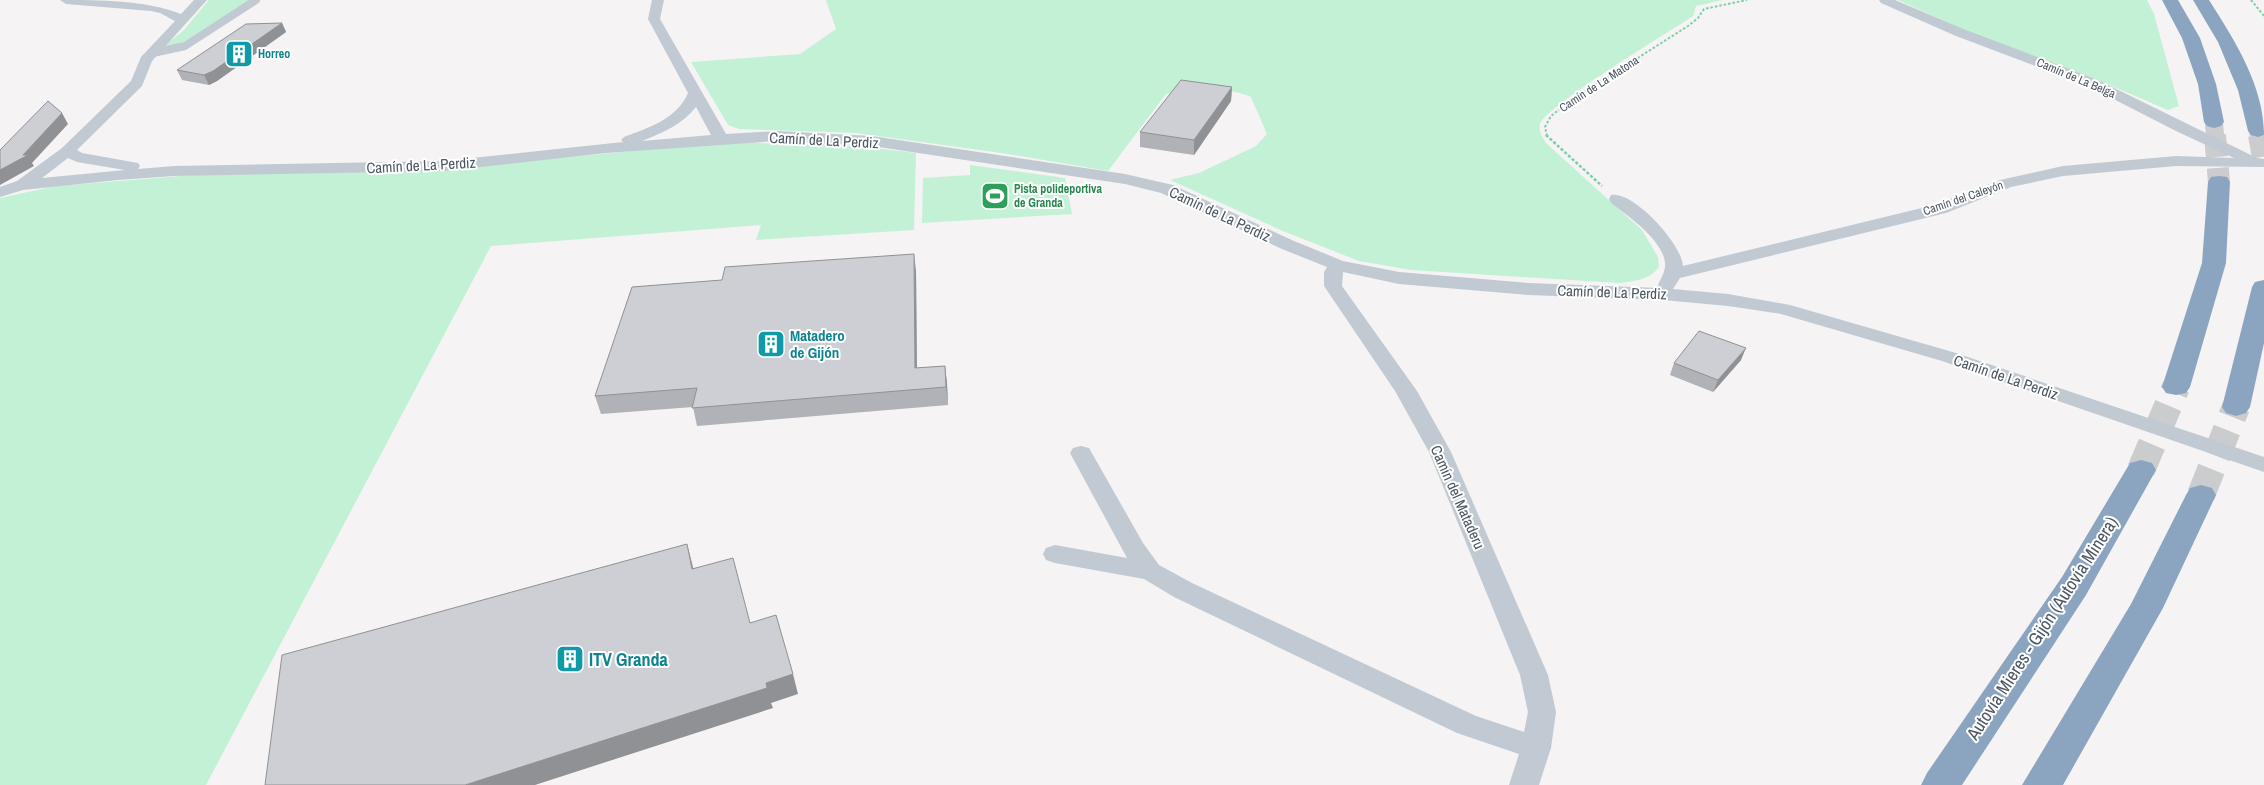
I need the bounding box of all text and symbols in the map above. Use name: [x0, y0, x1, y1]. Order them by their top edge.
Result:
building icon: Horreo: [224, 39, 254, 69]
place label: Horreo: [258, 46, 290, 62]
street label: Camín de La Matona: [1556, 52, 1642, 116]
street label: Camín de La Belga: [2034, 54, 2118, 102]
street label: Camín de La Perdiz: [769, 127, 879, 153]
street label: Camín de La Perdiz: [366, 152, 476, 178]
street label: Camín del Caleyón: [1921, 177, 2005, 219]
sports icon: Pista polideportiva de Granda: [980, 181, 1010, 211]
place label: Pista polideportiva de Granda: [1014, 181, 1103, 211]
street label: Camín de La Perdiz: [1166, 181, 1274, 247]
street label: Camín de La Perdiz: [1557, 280, 1667, 304]
place label: Matadero de Gijón: [790, 325, 845, 363]
building icon: Matadero de Gijón: [756, 329, 786, 359]
street label: Camín de La Perdiz: [1951, 349, 2061, 405]
street label: Camín del Mataderu: [1426, 442, 1490, 552]
street label: Autovía Mieres - Gijón (Autovía Minera): [1960, 511, 2124, 745]
building icon: ITV Granda: [555, 644, 585, 674]
place label: ITV Granda: [589, 647, 669, 672]

